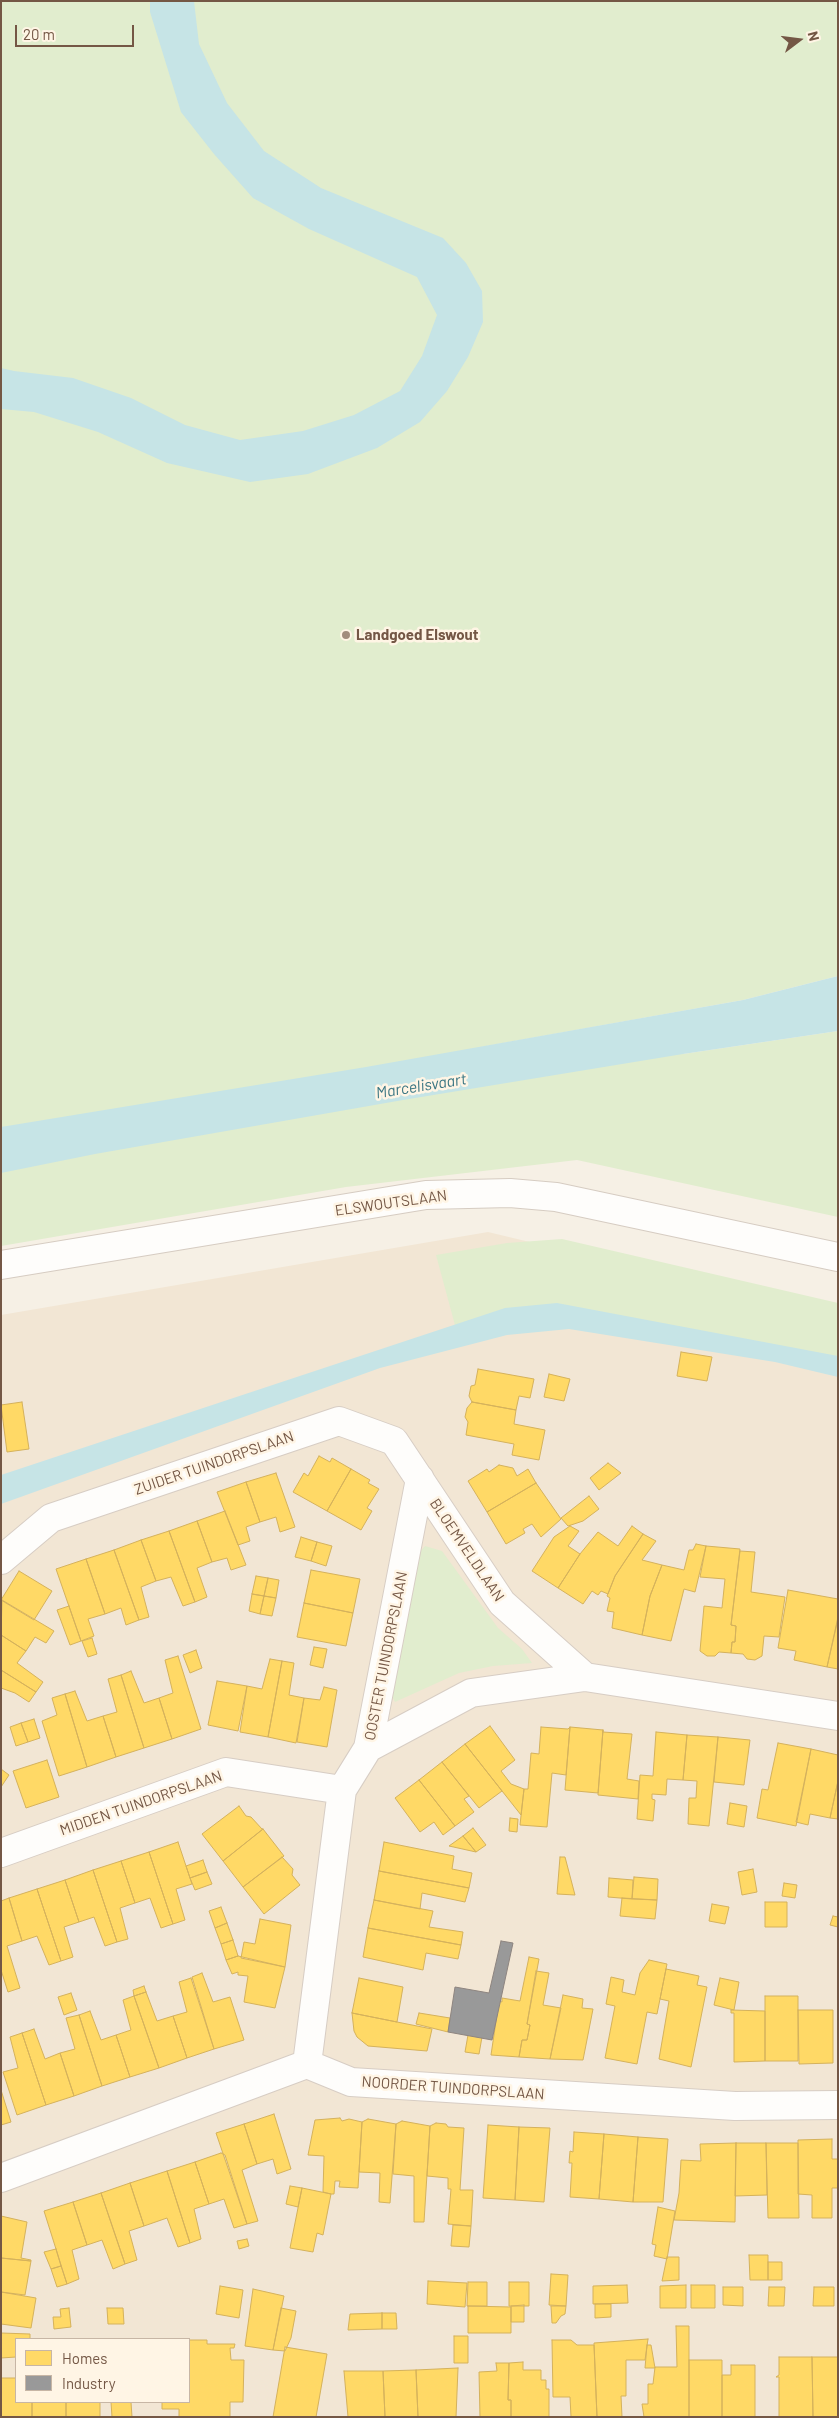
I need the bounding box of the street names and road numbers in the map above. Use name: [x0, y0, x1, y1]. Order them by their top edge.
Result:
street label: ELSWOUTSLAAN: [334, 1186, 448, 1220]
street label: ZUIDER TUINDORPSLAAN: [132, 1427, 296, 1499]
street label: BLOEMVELDLAAN: [426, 1495, 508, 1605]
street label: OOSTER TUINDORPSLAAN: [361, 1570, 411, 1742]
street label: MIDDEN TUINDORPSLAAN: [58, 1767, 224, 1839]
street label: NOORDER TUINDORPSLAAN: [361, 2073, 545, 2103]

